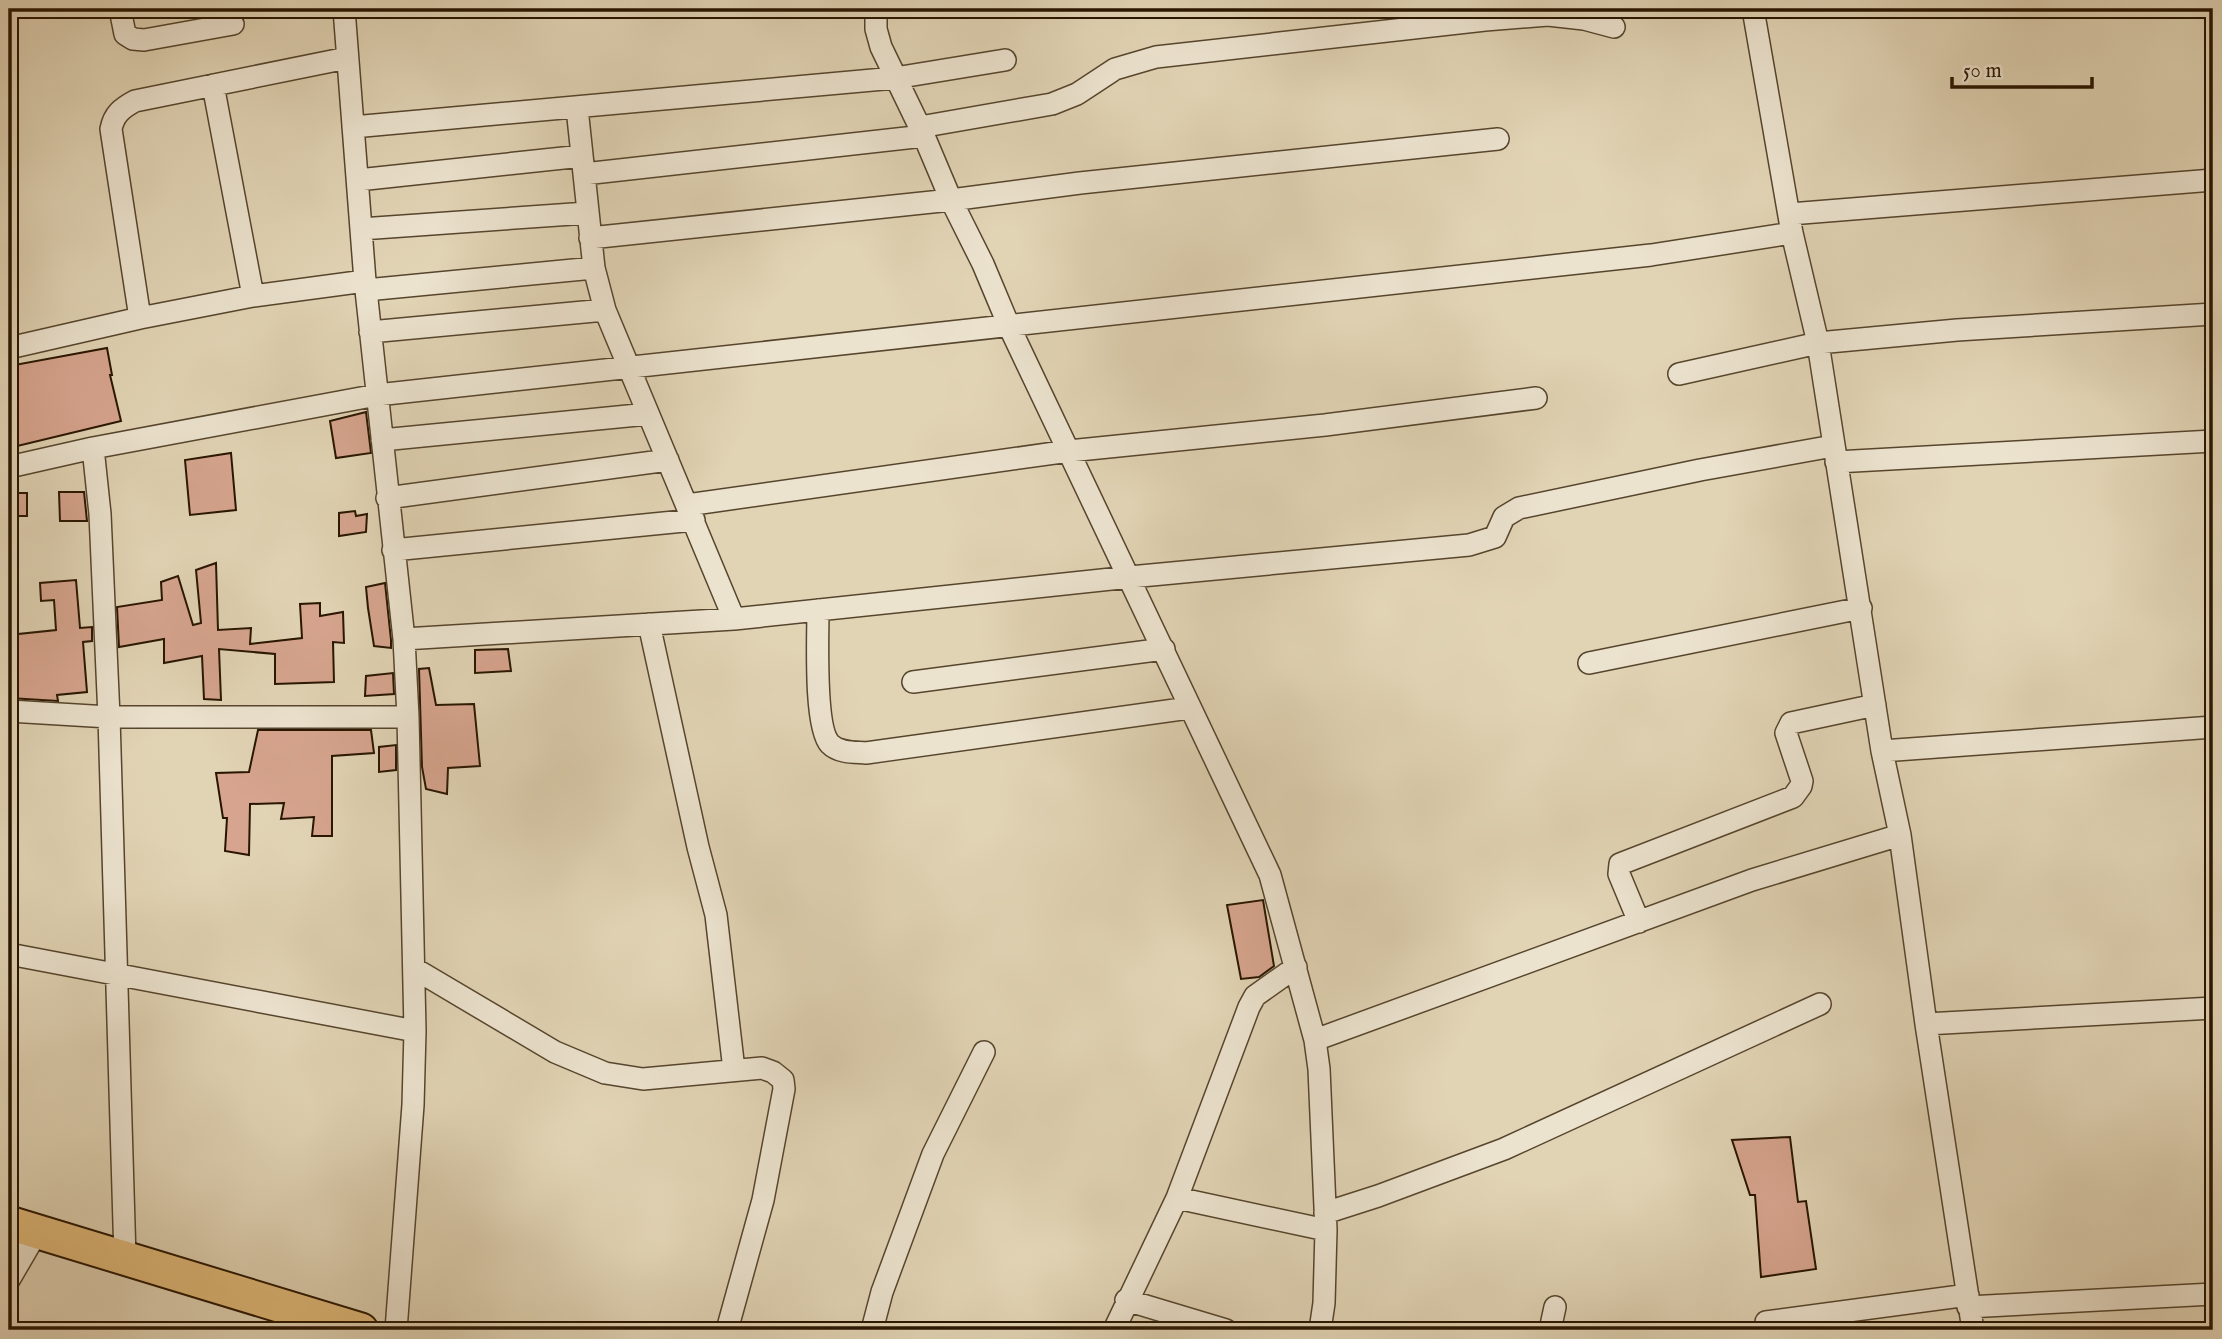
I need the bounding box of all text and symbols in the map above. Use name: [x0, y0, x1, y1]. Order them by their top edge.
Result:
scale bar: [1952, 46, 2092, 90]
text: 50 m: [1963, 58, 2002, 85]

